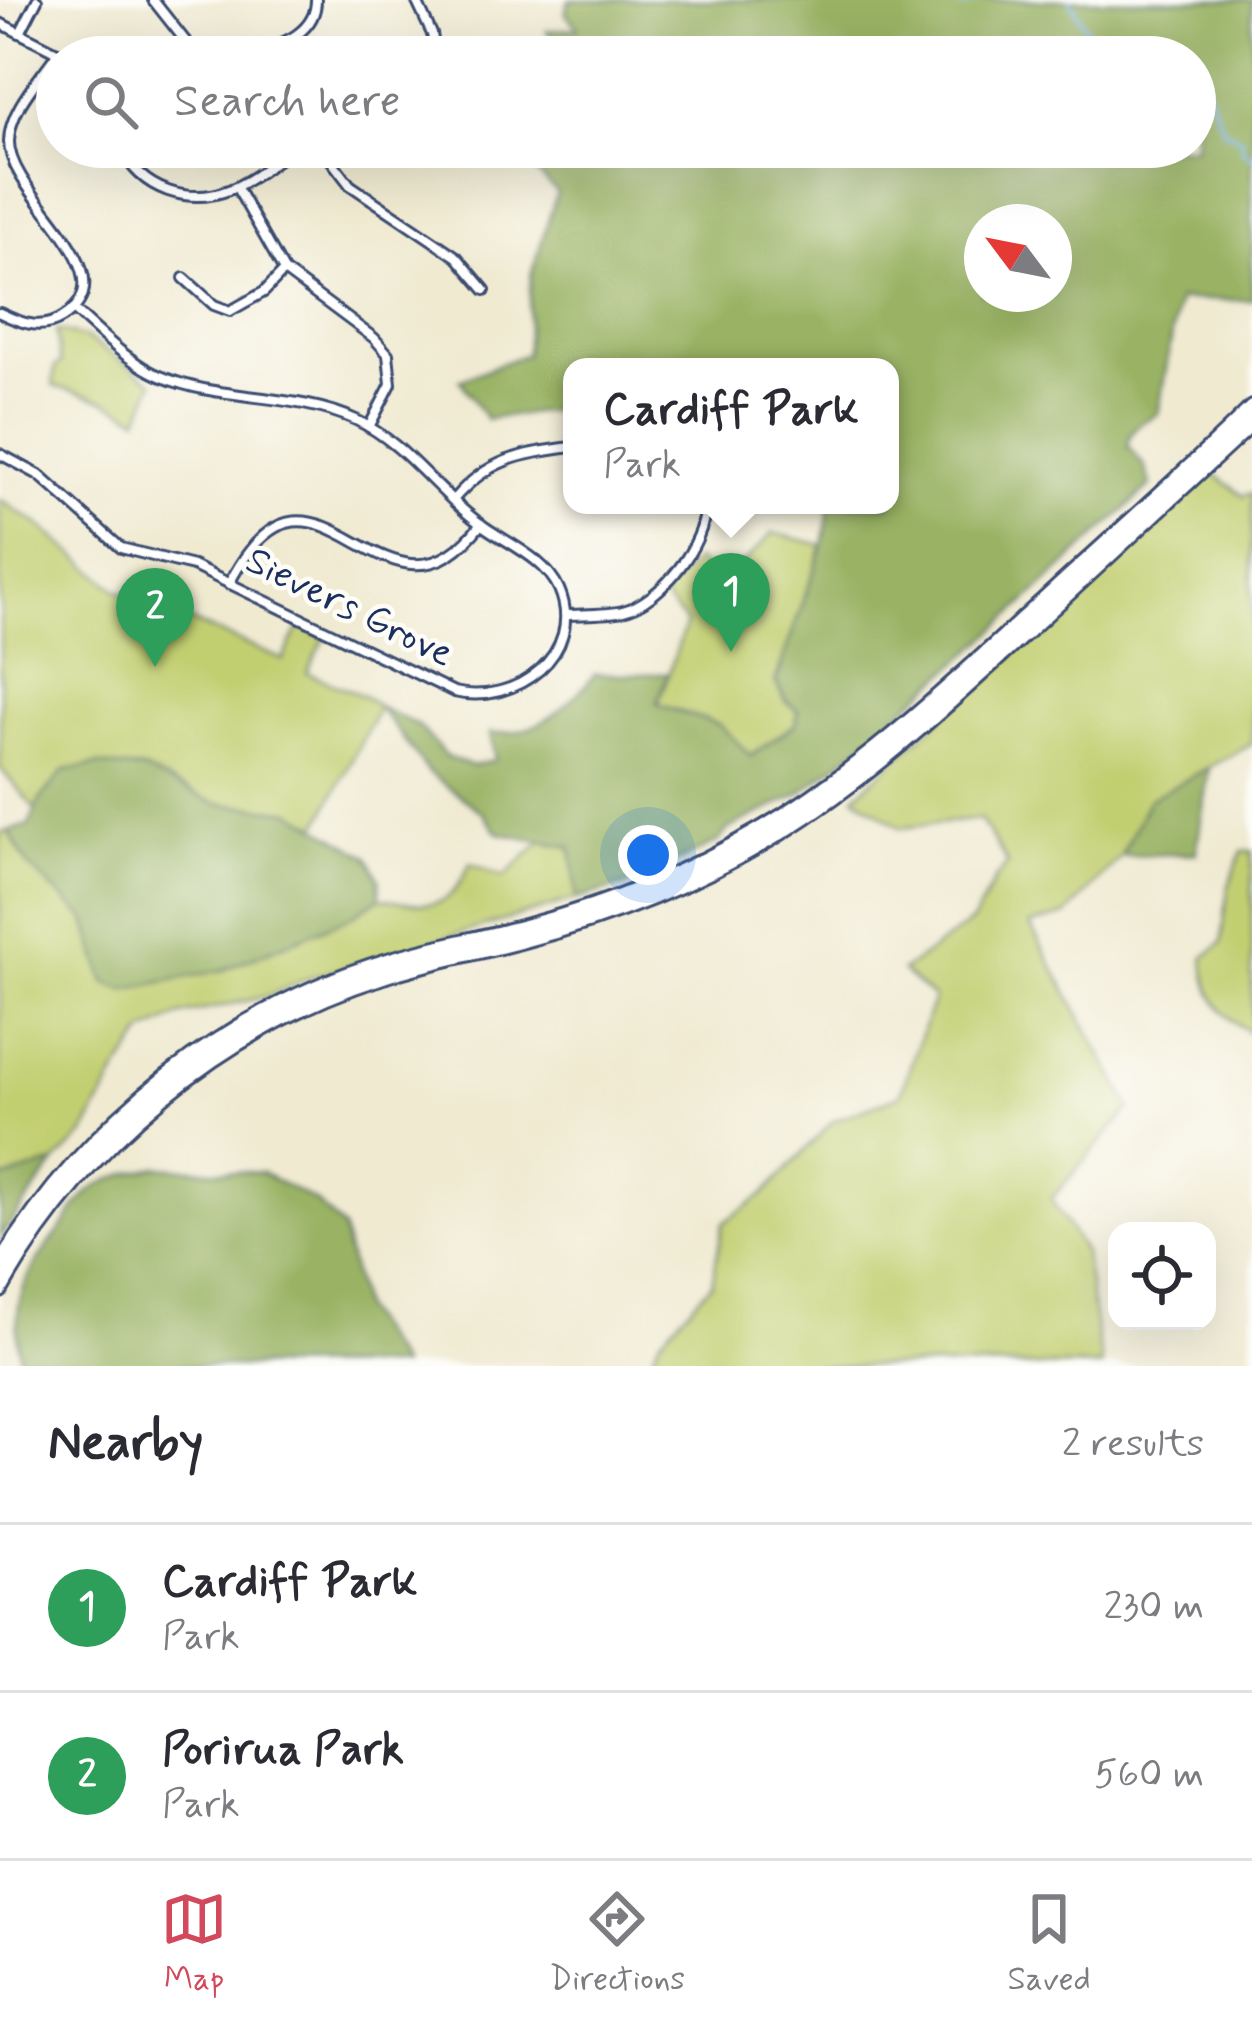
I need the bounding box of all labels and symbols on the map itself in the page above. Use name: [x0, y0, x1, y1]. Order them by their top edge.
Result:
north arrow: [964, 204, 1072, 312]
street label: Sievers Grove: [237, 536, 461, 680]
pin: 1: [692, 553, 770, 652]
pin: 2: [116, 568, 194, 667]
your location: [618, 825, 678, 885]

